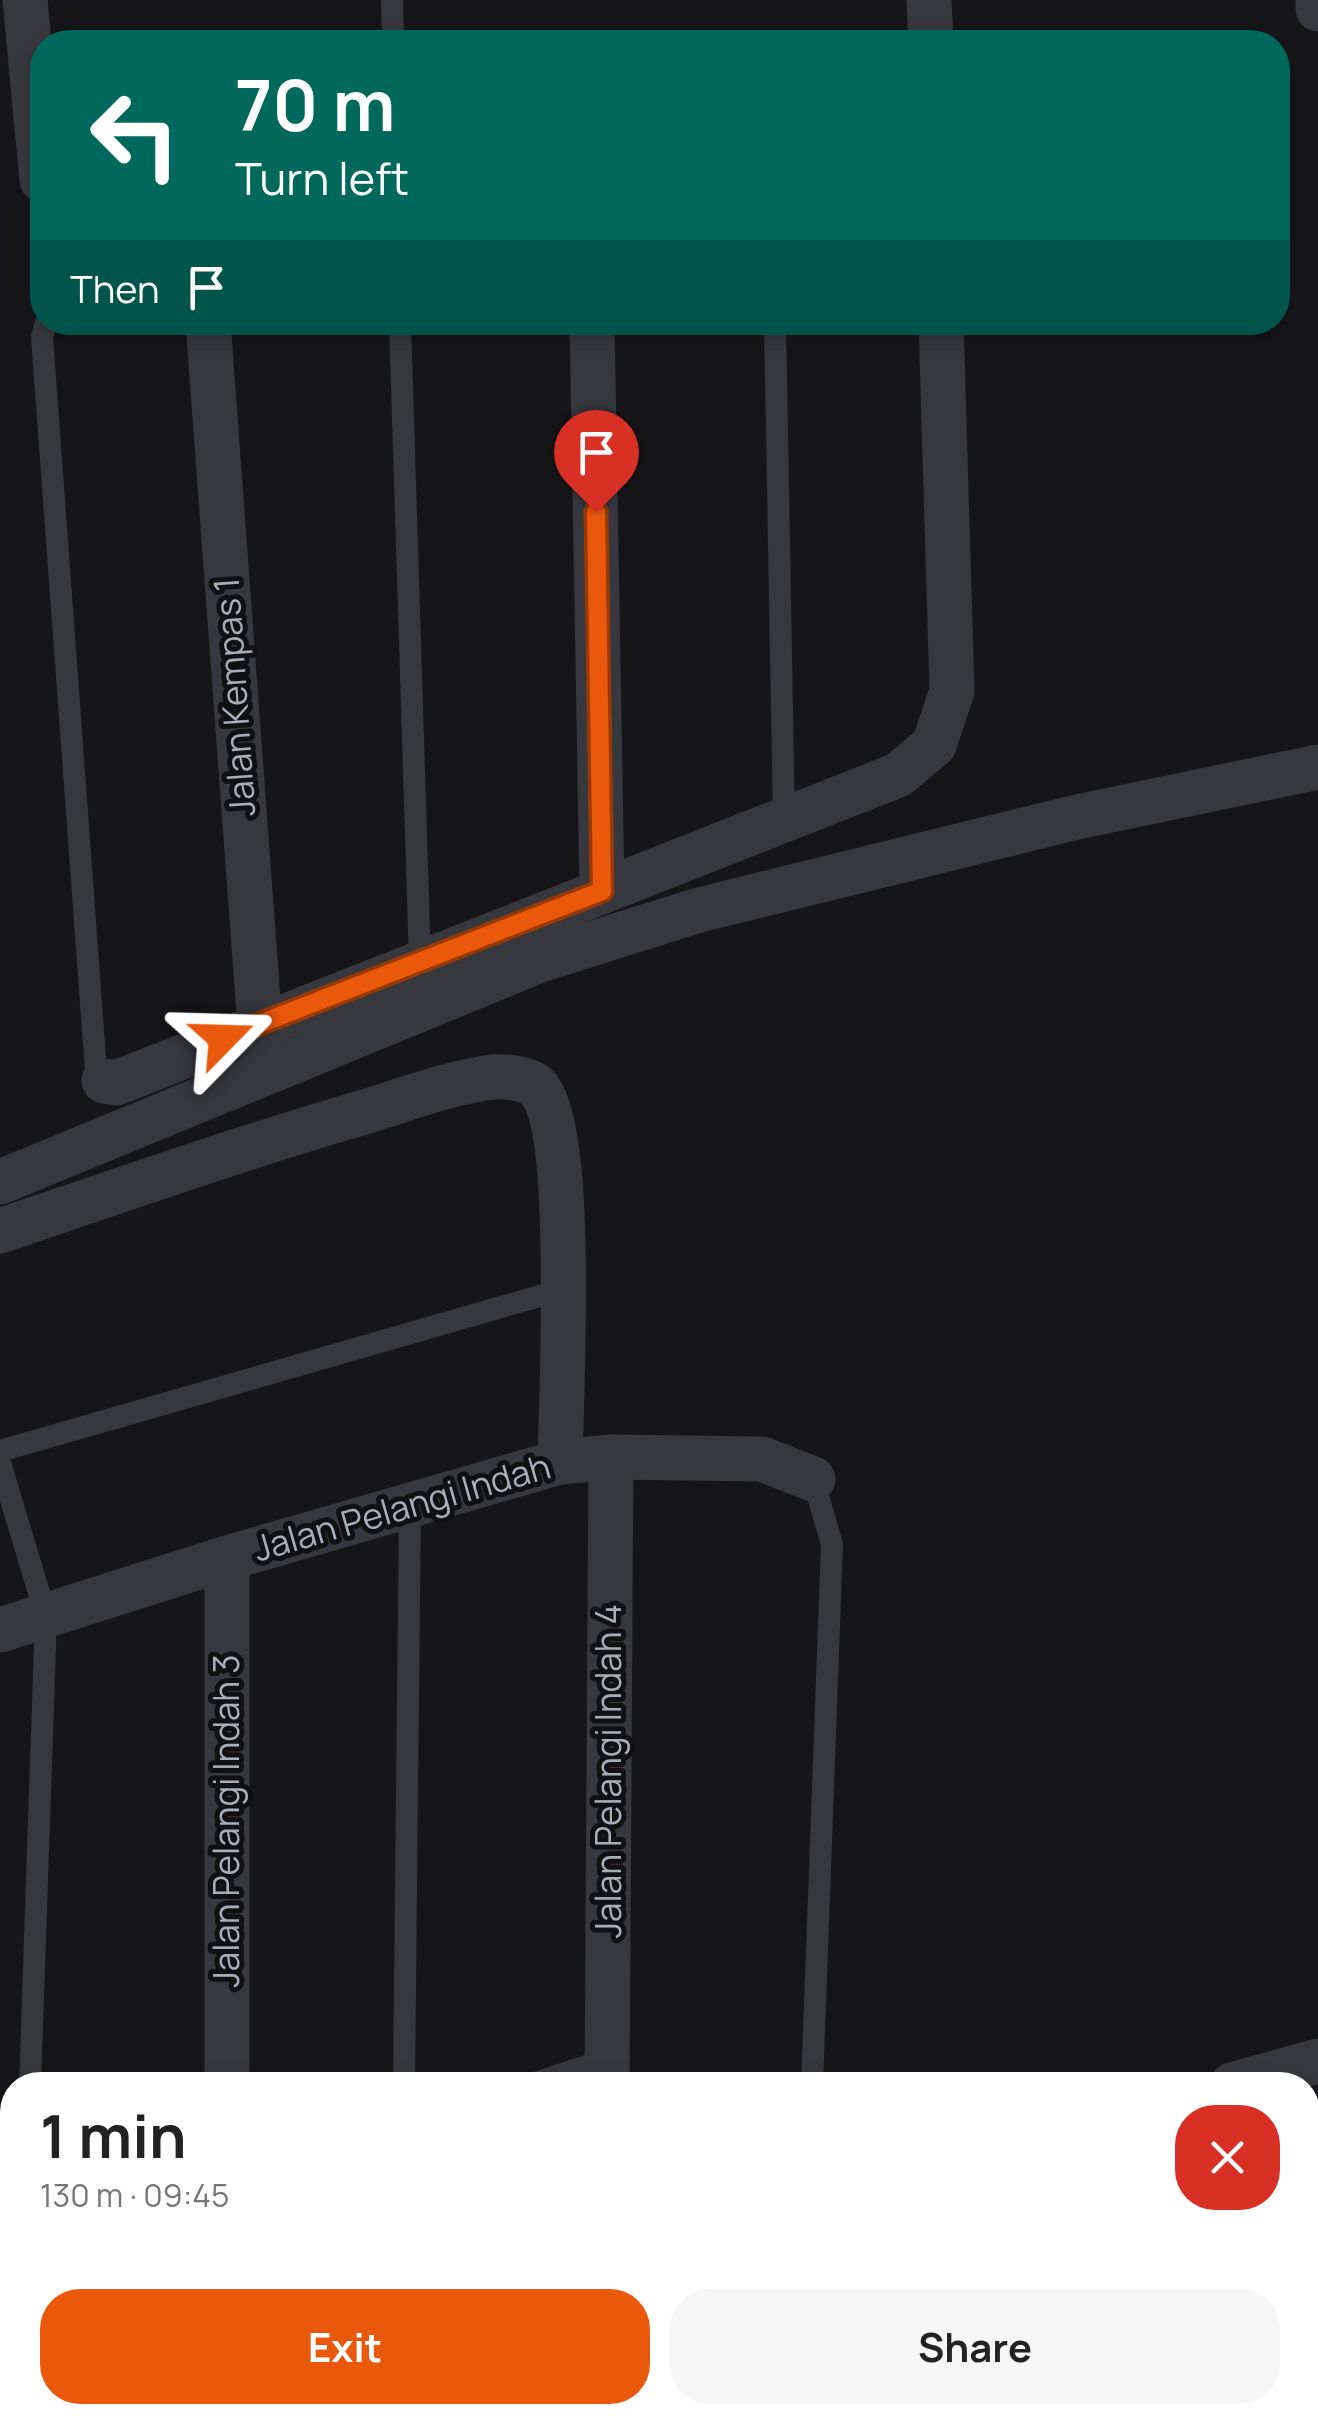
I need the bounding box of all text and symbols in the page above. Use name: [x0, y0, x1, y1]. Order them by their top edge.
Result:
text: 70 m: [235, 56, 395, 152]
icon: left: [70, 70, 200, 200]
text: Turn left: [235, 147, 409, 209]
icon: arrive: [179, 260, 234, 315]
text: Then: [70, 262, 159, 314]
pin: [554, 410, 639, 513]
icon: arrive: [569, 425, 624, 480]
street label: Jalan Kempas 1: [202, 576, 266, 818]
position arrow: [171, 986, 275, 1090]
street label: Jalan Pelangi Indah: [248, 1442, 556, 1572]
street label: Jalan Pelangi Indah 4: [584, 1604, 632, 1938]
street label: Jalan Pelangi Indah 3: [202, 1654, 250, 1988]
text: 1 min: [40, 2094, 187, 2176]
button: close: [1175, 2105, 1280, 2210]
text: 130 m · 09:45: [40, 2173, 230, 2217]
button: Exit: [40, 2289, 650, 2404]
button: Share: [670, 2289, 1280, 2404]

